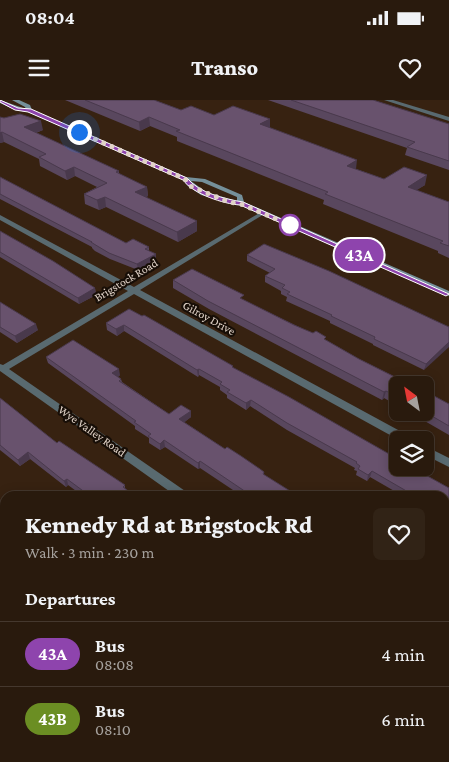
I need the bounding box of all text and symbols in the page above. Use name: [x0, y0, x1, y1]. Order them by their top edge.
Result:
text: 08:04: [25, 7, 75, 28]
icon: menu: [25, 54, 53, 82]
icon: heart: [396, 54, 424, 82]
text: Transo: [191, 55, 258, 80]
your location: [67, 120, 92, 145]
unlabelled marker: [279, 214, 301, 236]
line badge: 43A: [330, 239, 388, 271]
text: 43A: [345, 245, 373, 265]
street label: Brigstock Road: [92, 255, 161, 304]
street label: Gilroy Drive: [180, 298, 238, 338]
north arrow: [389, 376, 434, 421]
map controls: [389, 376, 434, 476]
street label: Wye Valley Road: [56, 403, 129, 460]
button: layers: [389, 431, 434, 476]
button: heart: [373, 508, 425, 560]
text: Kennedy Rd at Brigstock Rd: [25, 511, 312, 538]
text: Walk · 3 min · 230 m: [25, 544, 154, 561]
text: Departures: [25, 588, 116, 609]
text: Bus: [95, 635, 125, 656]
text: 43A: [38, 644, 67, 664]
text: 4 min: [381, 644, 425, 665]
text: 08:08: [95, 656, 134, 673]
text: Bus: [95, 700, 125, 721]
text: 43B: [38, 709, 67, 729]
text: 6 min: [381, 709, 425, 730]
text: 08:10: [95, 721, 131, 738]

